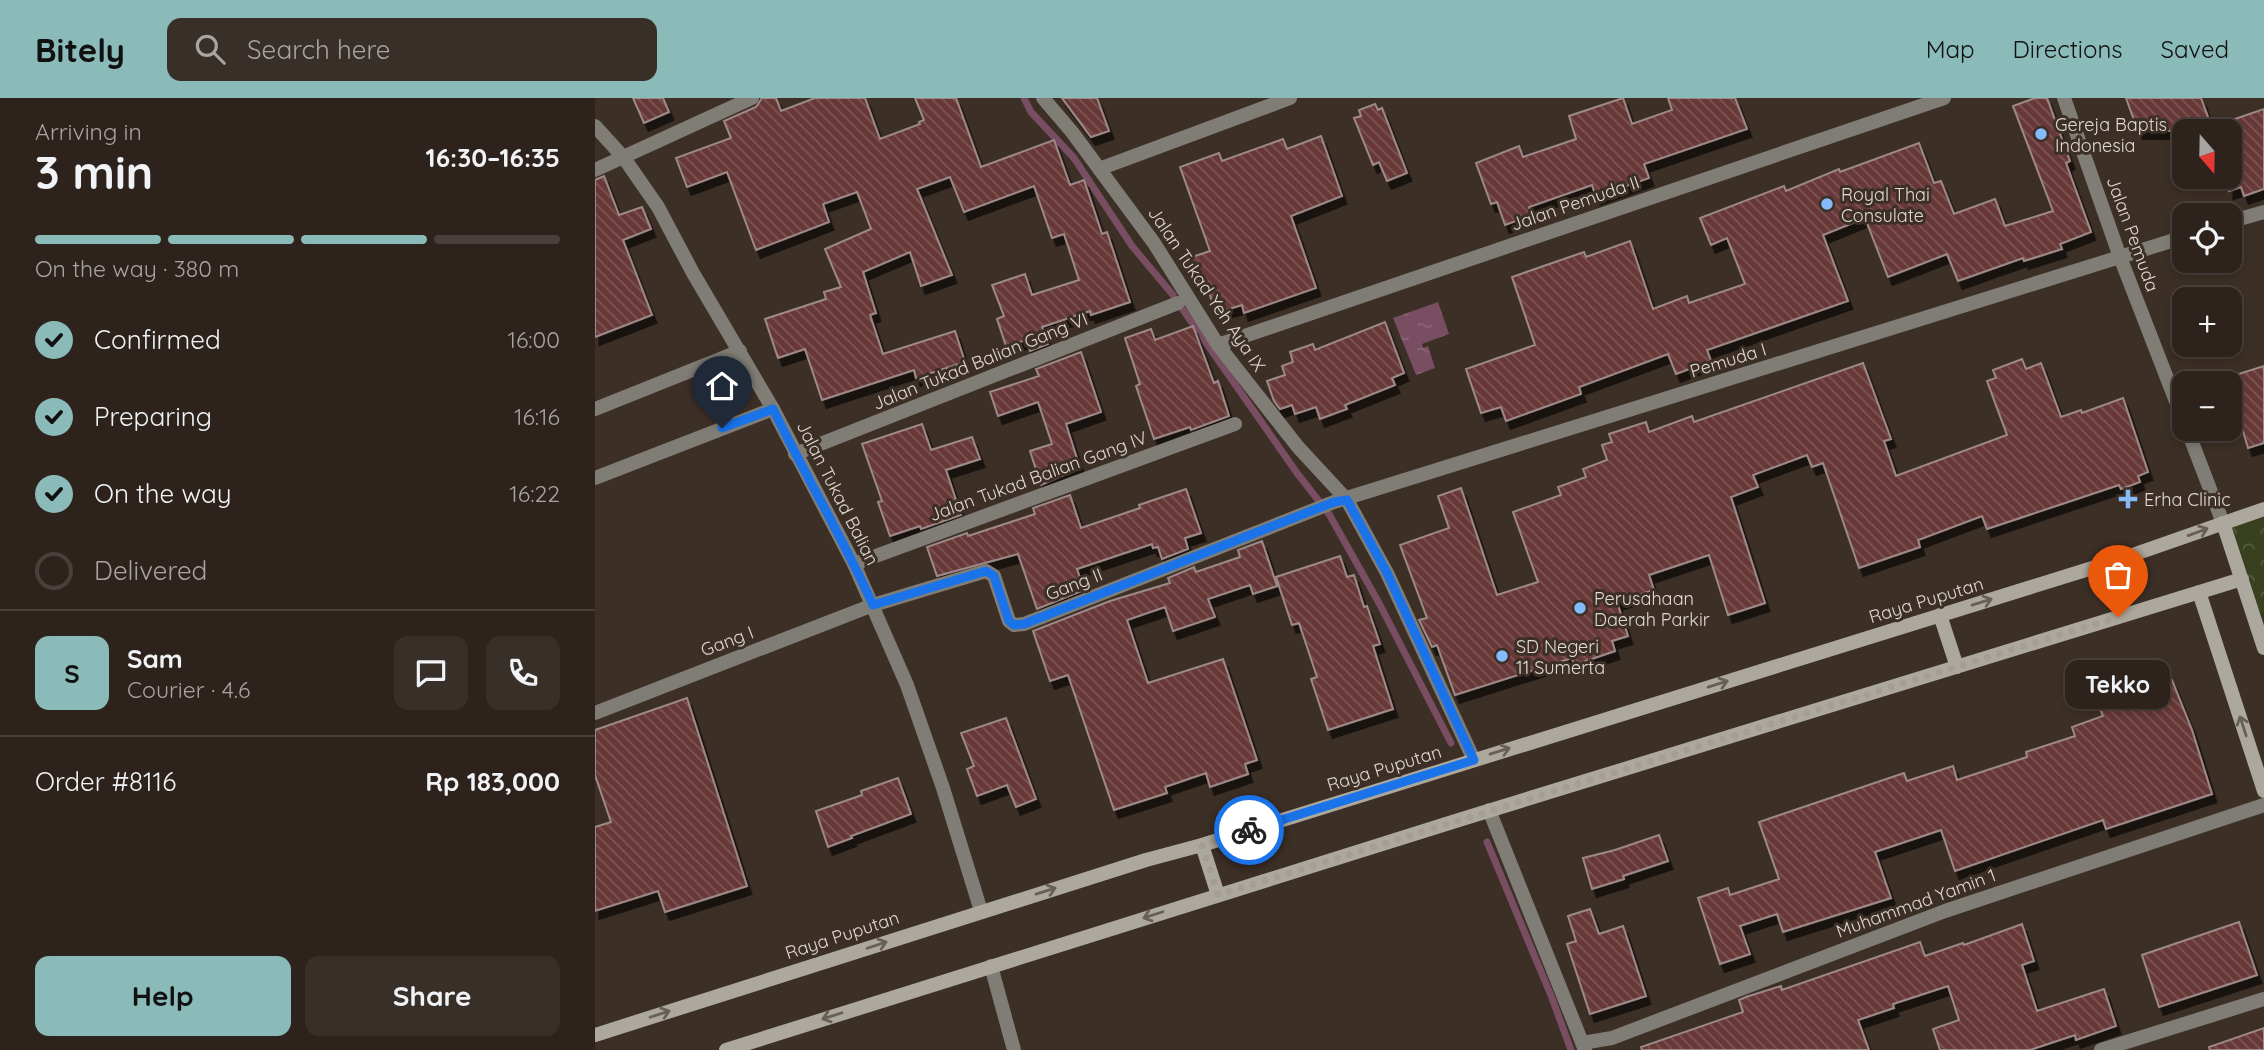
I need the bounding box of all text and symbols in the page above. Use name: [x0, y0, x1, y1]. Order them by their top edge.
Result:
search box: [167, 18, 657, 81]
text: Bitely: [35, 29, 125, 70]
icon: search: [191, 30, 229, 68]
text: Search here: [247, 33, 391, 66]
text: Map: [1926, 34, 1975, 64]
text: Directions: [2013, 34, 2123, 64]
text: Saved: [2161, 34, 2229, 64]
place label: Gereja Baptis Indonesia: [2055, 113, 2167, 157]
text: Arriving in: [35, 117, 142, 146]
north arrow: [2172, 119, 2242, 189]
map controls: [2172, 119, 2242, 441]
marker: Gereja Baptis Indonesia: [2033, 126, 2049, 142]
text: 16:30–16:35: [426, 141, 560, 174]
text: 3 min: [35, 143, 153, 201]
street label: Jalan Pemuda II: [1508, 170, 1642, 236]
street label: Jalan Pemuda: [2102, 173, 2164, 295]
place label: Royal Thai Consulate: [1841, 183, 1930, 227]
marker: Royal Thai Consulate: [1819, 196, 1835, 212]
street label: Jalan Tukad Yeh Aya IX: [1143, 202, 1271, 376]
button: locate: [2172, 203, 2242, 273]
text: On the way · 380 m: [35, 254, 239, 283]
button: +: [2172, 287, 2242, 357]
street label: Jalan Tukad Balian Gang VI: [869, 307, 1091, 415]
icon: check: [35, 321, 73, 359]
text: Confirmed: [94, 323, 221, 356]
text: 16:00: [507, 325, 560, 354]
street label: Pemuda I: [1687, 338, 1769, 382]
pin: [692, 356, 752, 428]
icon: home: [703, 367, 741, 405]
button: −: [2172, 371, 2242, 441]
icon: check: [35, 398, 73, 436]
text: Preparing: [94, 400, 212, 433]
text: 16:16: [514, 402, 560, 431]
street label: Jalan Tukad Balian: [792, 417, 884, 569]
street label: Jalan Tukad Balian Gang IV: [926, 426, 1150, 526]
icon: check: [35, 475, 73, 513]
text: On the way: [94, 477, 232, 510]
text: 16:22: [509, 479, 560, 508]
place label: Erha Clinic: [2144, 488, 2231, 511]
marker: Erha Clinic: [2118, 489, 2138, 509]
one-way arrow: [2187, 525, 2209, 537]
pin: [2088, 545, 2148, 617]
text: Delivered: [94, 554, 207, 587]
icon: bag: [2099, 556, 2137, 594]
street label: Gang II: [1042, 563, 1106, 605]
street label: Raya Puputan: [1866, 572, 1986, 628]
place label: Perusahaan Daerah Parkir: [1594, 587, 1710, 631]
one-way arrow: [1971, 595, 1993, 608]
marker: Perusahaan Daerah Parkir: [1572, 600, 1588, 616]
street label: Gang I: [697, 620, 757, 662]
place label: SD Negeri 11 Sumerta: [1516, 635, 1605, 679]
button: chat: [394, 636, 468, 710]
button: phone: [486, 636, 560, 710]
text: Sam: [127, 642, 183, 675]
marker: SD Negeri 11 Sumerta: [1494, 648, 1510, 664]
text: S: [64, 657, 80, 690]
callout: Tekko: [2065, 659, 2171, 708]
text: Tekko: [2085, 670, 2150, 699]
text: Courier · 4.6: [127, 675, 250, 704]
one-way arrow: [1707, 677, 1729, 690]
one-way arrow: [2236, 715, 2248, 737]
street label: Raya Puputan: [1324, 740, 1444, 796]
one-way arrow: [1489, 744, 1511, 757]
text: Order #8116: [35, 765, 176, 798]
text: Rp 183,000: [425, 765, 560, 798]
courier: [1214, 795, 1284, 865]
icon: bike: [1230, 811, 1268, 849]
street label: Muhammad Yamin 1: [1833, 863, 1999, 943]
one-way arrow: [1035, 884, 1057, 897]
street label: Raya Puputan: [782, 906, 902, 964]
one-way arrow: [1143, 910, 1165, 922]
one-way arrow: [865, 937, 887, 950]
button: Help: [35, 956, 291, 1036]
button: Share: [305, 956, 560, 1036]
one-way arrow: [649, 1007, 671, 1020]
one-way arrow: [822, 1011, 844, 1023]

